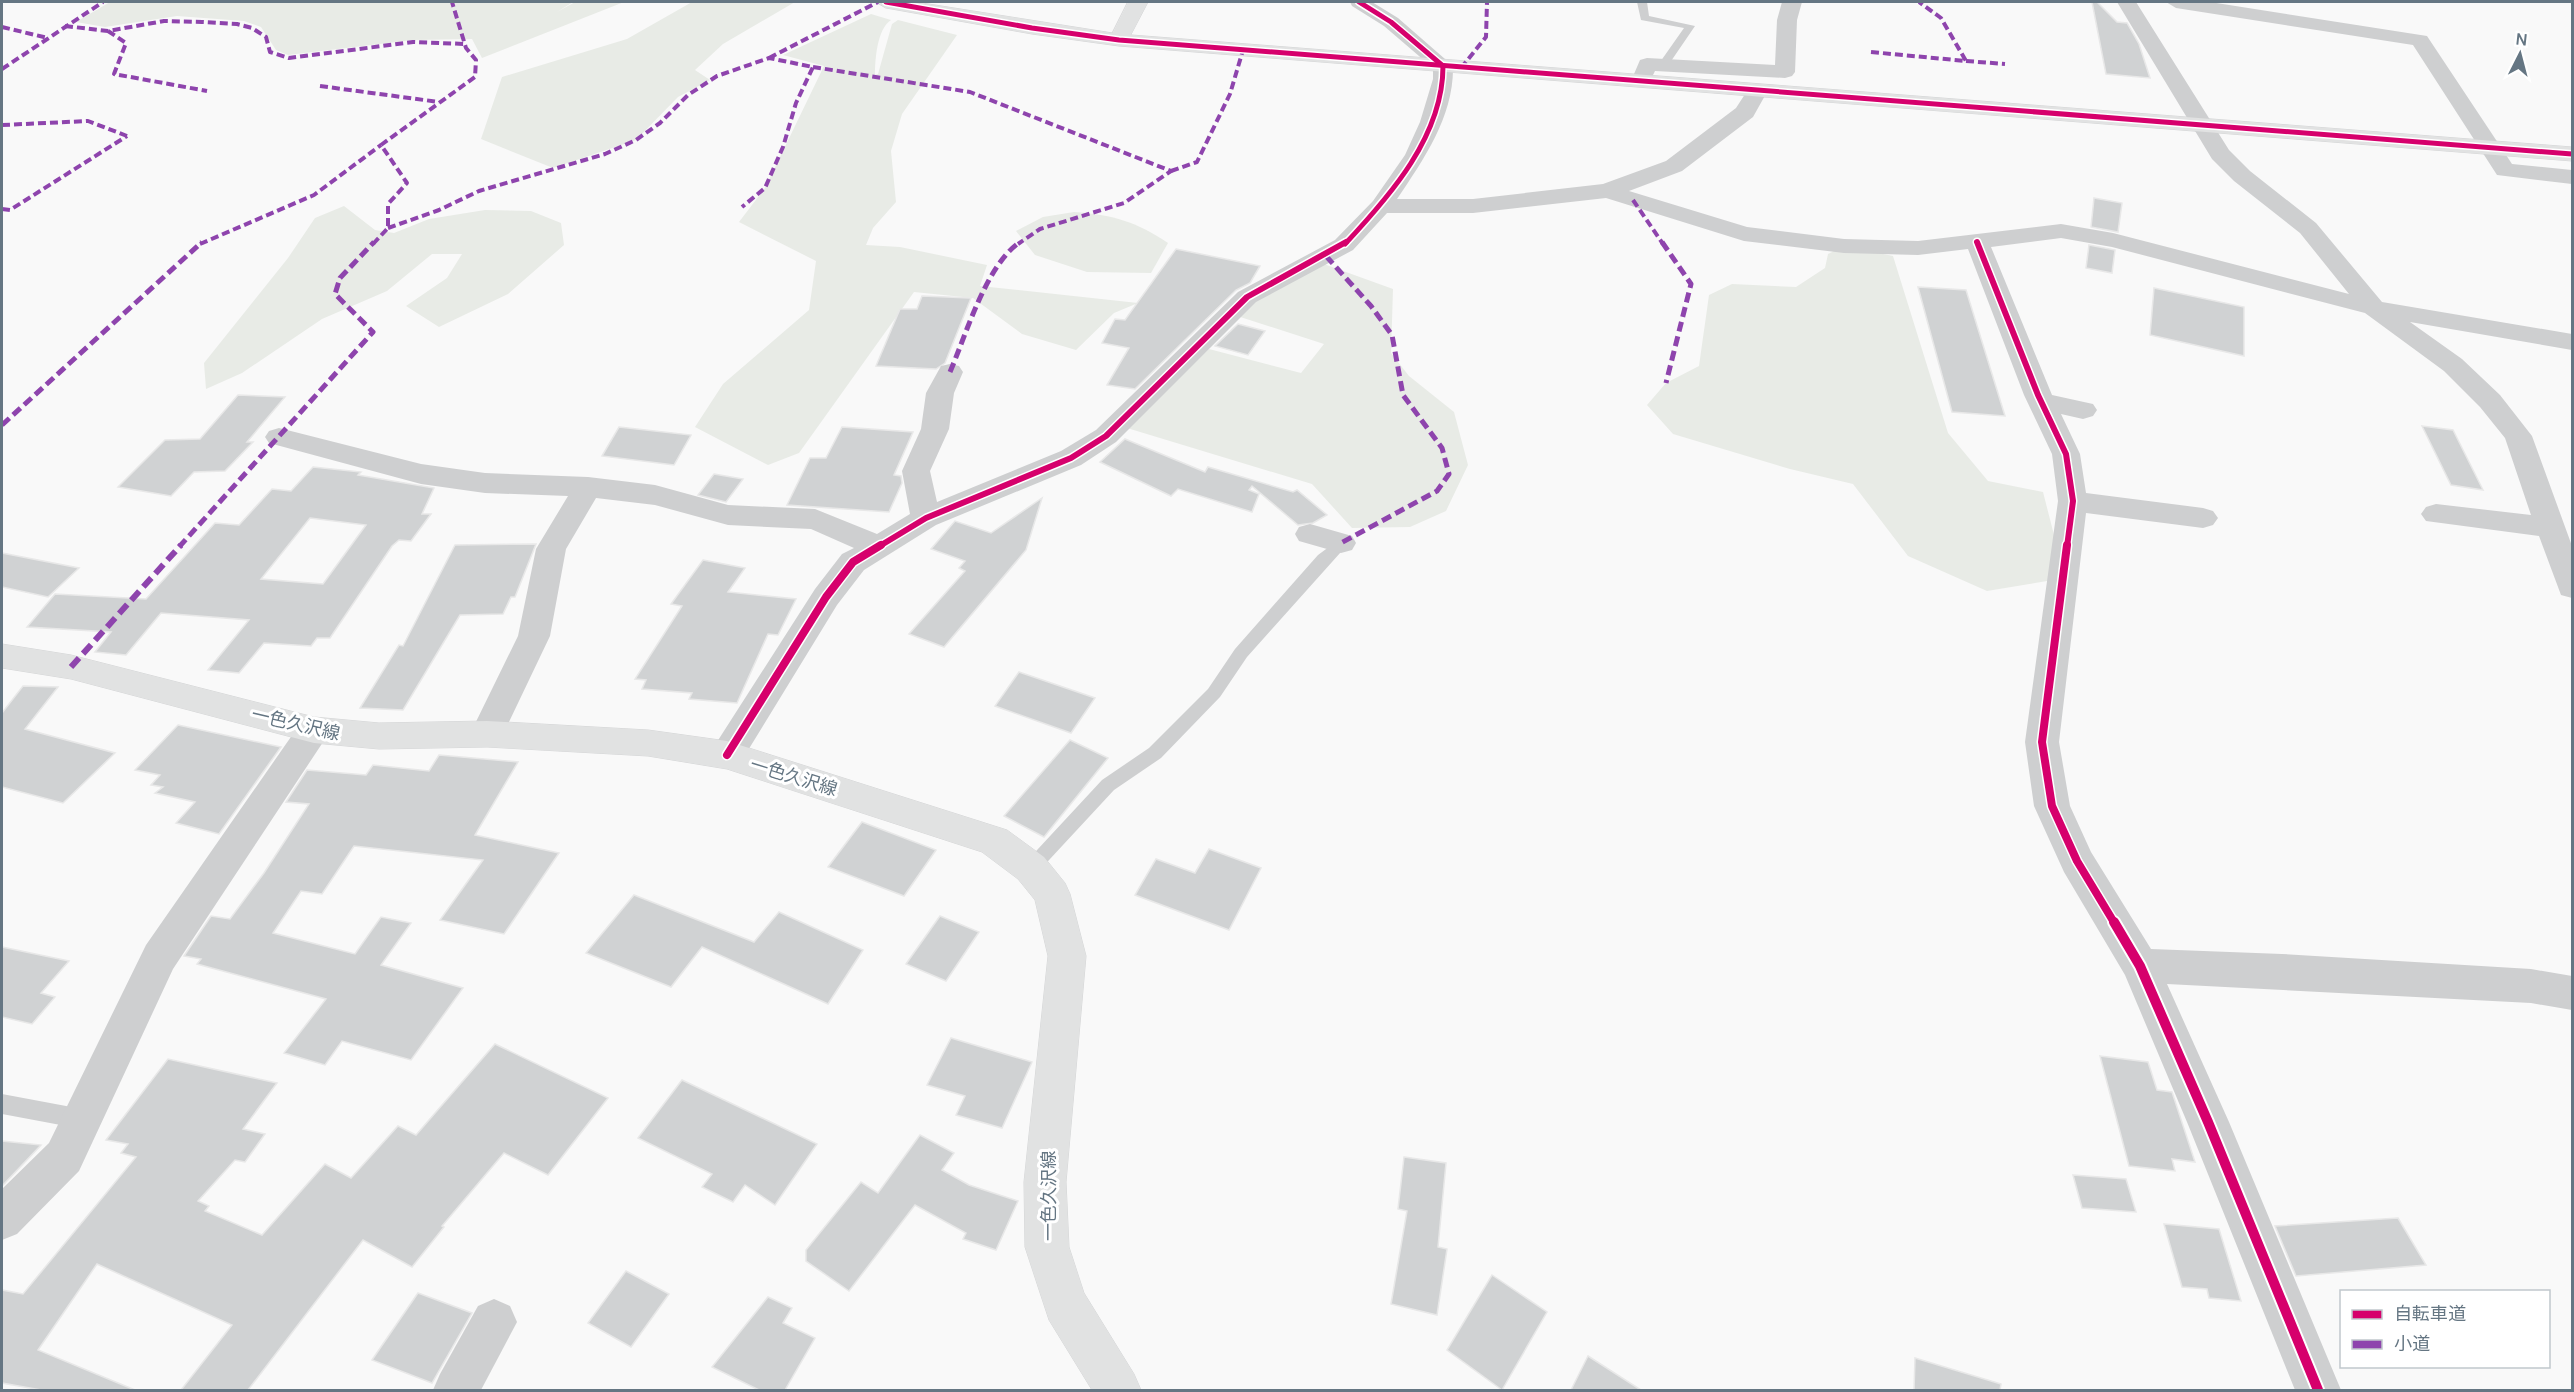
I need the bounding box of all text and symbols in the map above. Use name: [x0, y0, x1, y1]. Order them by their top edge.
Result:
north arrow: [2490, 24, 2550, 84]
text: N: [2515, 28, 2528, 51]
street label: 一色久沢線: [249, 701, 343, 745]
street label: 一色久沢線: [747, 751, 841, 801]
street label: 一色久沢線: [1036, 1151, 1060, 1241]
legend: [2340, 1290, 2550, 1368]
text: 自転車道: [2394, 1301, 2466, 1325]
text: 小道: [2394, 1331, 2430, 1355]

